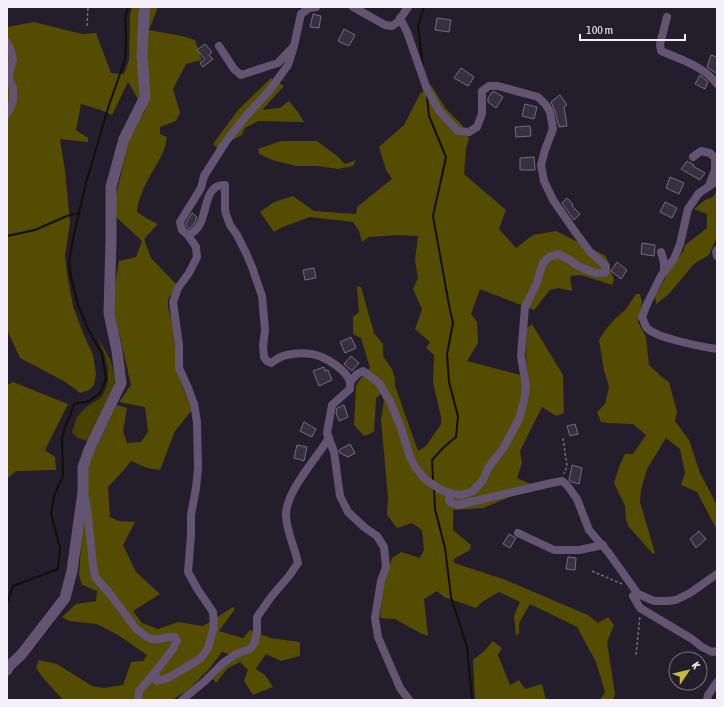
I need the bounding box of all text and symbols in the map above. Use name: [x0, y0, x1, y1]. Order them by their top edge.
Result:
scale bar: [580, 16, 685, 42]
text: 100 m: [586, 23, 613, 37]
north arrow: [668, 651, 708, 691]
text: K: [690, 660, 703, 671]

